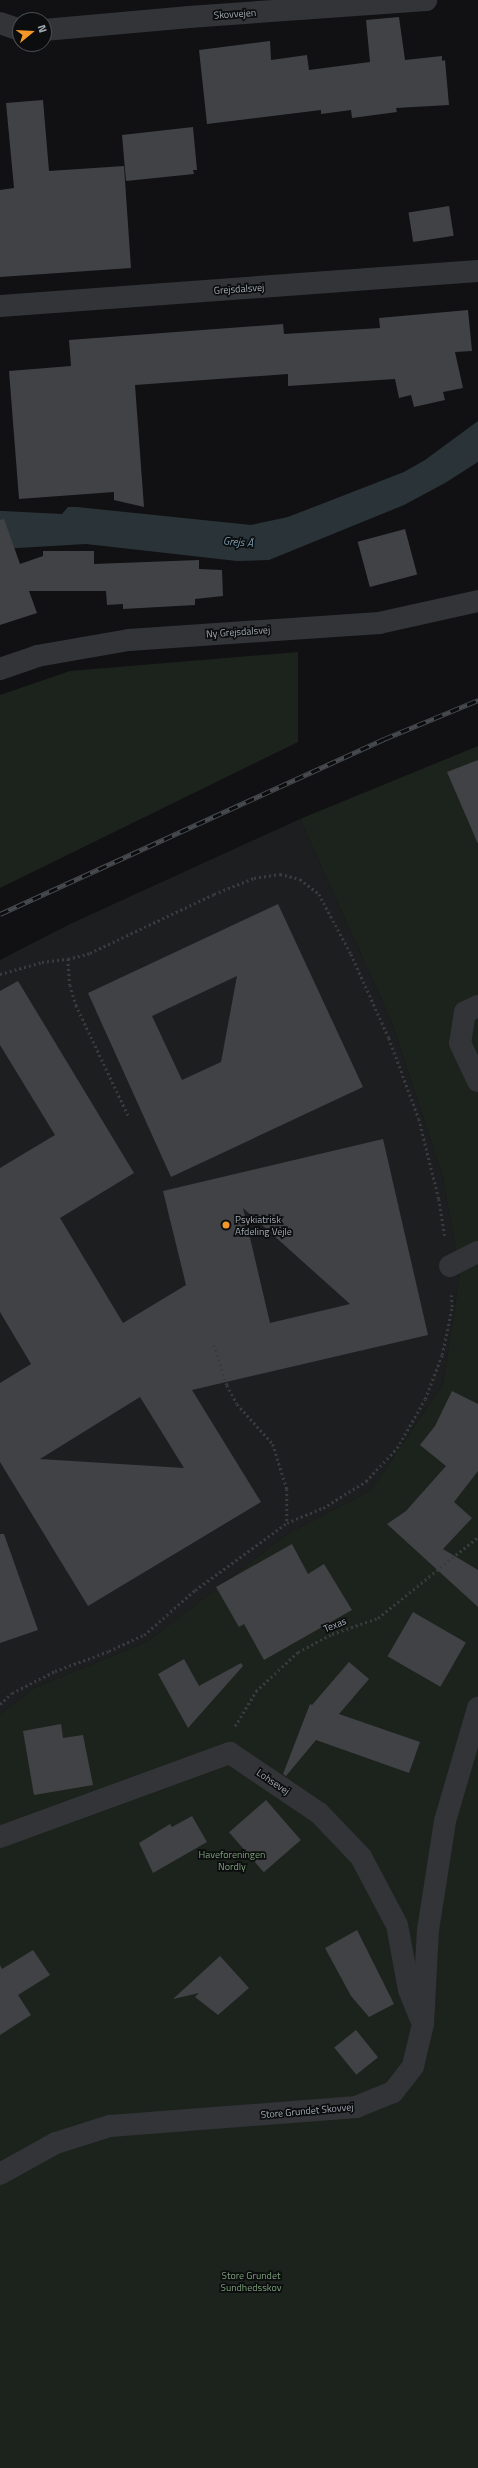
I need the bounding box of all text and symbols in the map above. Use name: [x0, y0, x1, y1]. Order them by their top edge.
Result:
street label: Skovvejen: [213, 7, 257, 21]
north arrow: [12, 12, 52, 52]
text: N: [34, 23, 51, 35]
street label: Grejsdalsvej: [213, 281, 265, 297]
water label: Grejs Å: [222, 534, 254, 550]
street label: Ny Grejsdalsvej: [205, 624, 271, 640]
place label: Psykiatrisk Afdeling Vejle: [235, 1213, 292, 1236]
marker: Psykiatrisk Afdeling Vejle: [220, 1219, 232, 1231]
street label: Texas: [322, 1615, 348, 1635]
street label: Lohsevej: [254, 1767, 292, 1797]
park label: Haveforeningen Nordly: [199, 1848, 265, 1872]
street label: Store Grundet Skovvej: [260, 2101, 354, 2121]
park label: Store Grundet Sundhedsskov: [220, 2269, 282, 2292]

